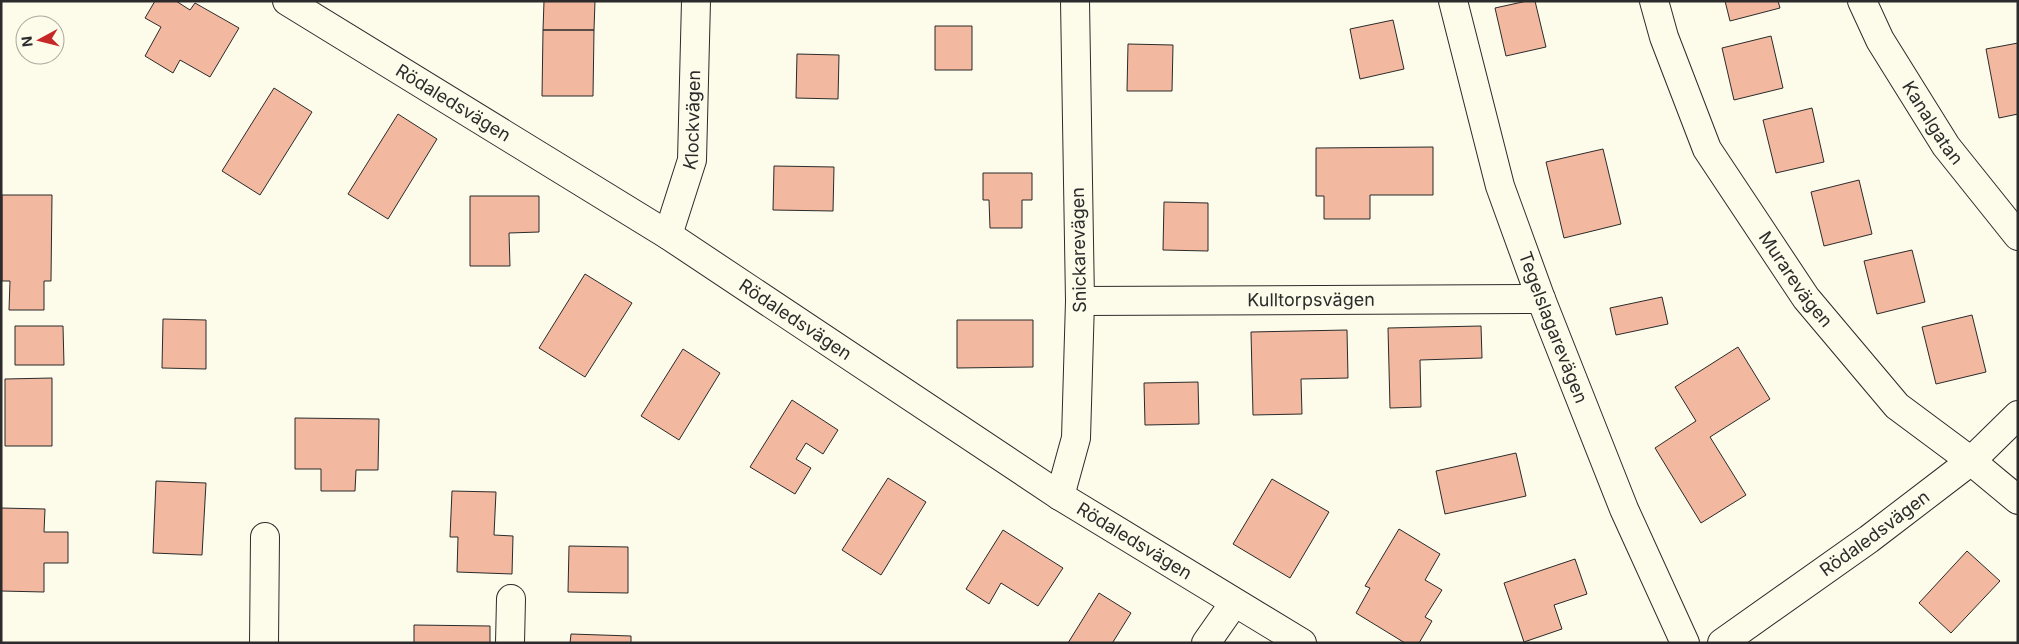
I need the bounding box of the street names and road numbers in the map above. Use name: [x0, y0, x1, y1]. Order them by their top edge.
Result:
street label: Rödaledsvägen: [392, 59, 515, 146]
street label: Klockvägen: [679, 70, 704, 172]
street label: Kanalgatan: [1898, 77, 1968, 168]
street label: Snickarevägen: [1067, 187, 1090, 313]
street label: Murarevägen: [1755, 227, 1837, 331]
street label: Tegelslagarevägen: [1515, 249, 1592, 406]
street label: Rödaledsvägen: [735, 274, 856, 364]
street label: Kulltorpsvägen: [1247, 289, 1375, 310]
street label: Rödaledsvägen: [1816, 486, 1933, 580]
street label: Rödaledsvägen: [1073, 498, 1196, 584]

